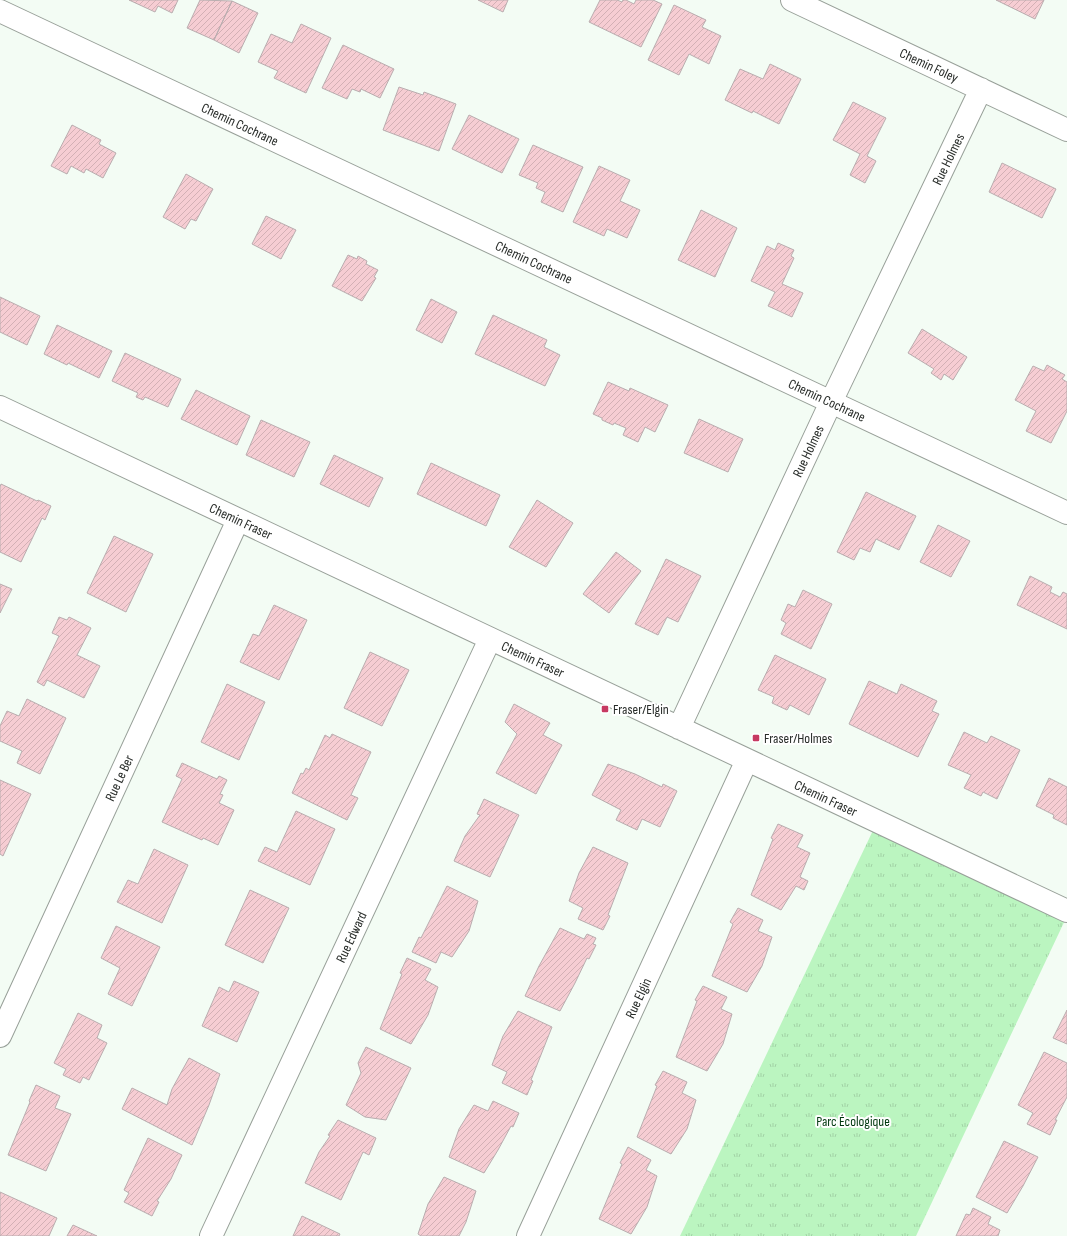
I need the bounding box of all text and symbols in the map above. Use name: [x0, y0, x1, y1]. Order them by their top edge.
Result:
street label: Chemin Foley: [897, 45, 961, 87]
street label: Chemin Cochrane: [199, 99, 281, 150]
street label: Rue Holmes: [929, 131, 968, 188]
street label: Chemin Cochrane: [493, 237, 575, 288]
street label: Chemin Cochrane: [786, 375, 868, 426]
street label: Rue Holmes: [789, 423, 828, 480]
street label: Chemin Fraser: [207, 500, 275, 543]
street label: Chemin Fraser: [499, 638, 567, 681]
place label: Fraser/Elgin: [613, 701, 669, 718]
marker: Fraser/Elgin: [600, 704, 610, 714]
place label: Fraser/Holmes: [764, 730, 832, 747]
marker: Fraser/Holmes: [751, 733, 761, 743]
street label: Rue Le Ber: [101, 752, 137, 804]
street label: Chemin Fraser: [792, 777, 860, 820]
street label: Rue Edward: [332, 909, 371, 965]
street label: Rue Elgin: [622, 975, 655, 1021]
park label: Parc Écologique: [816, 1113, 890, 1130]

